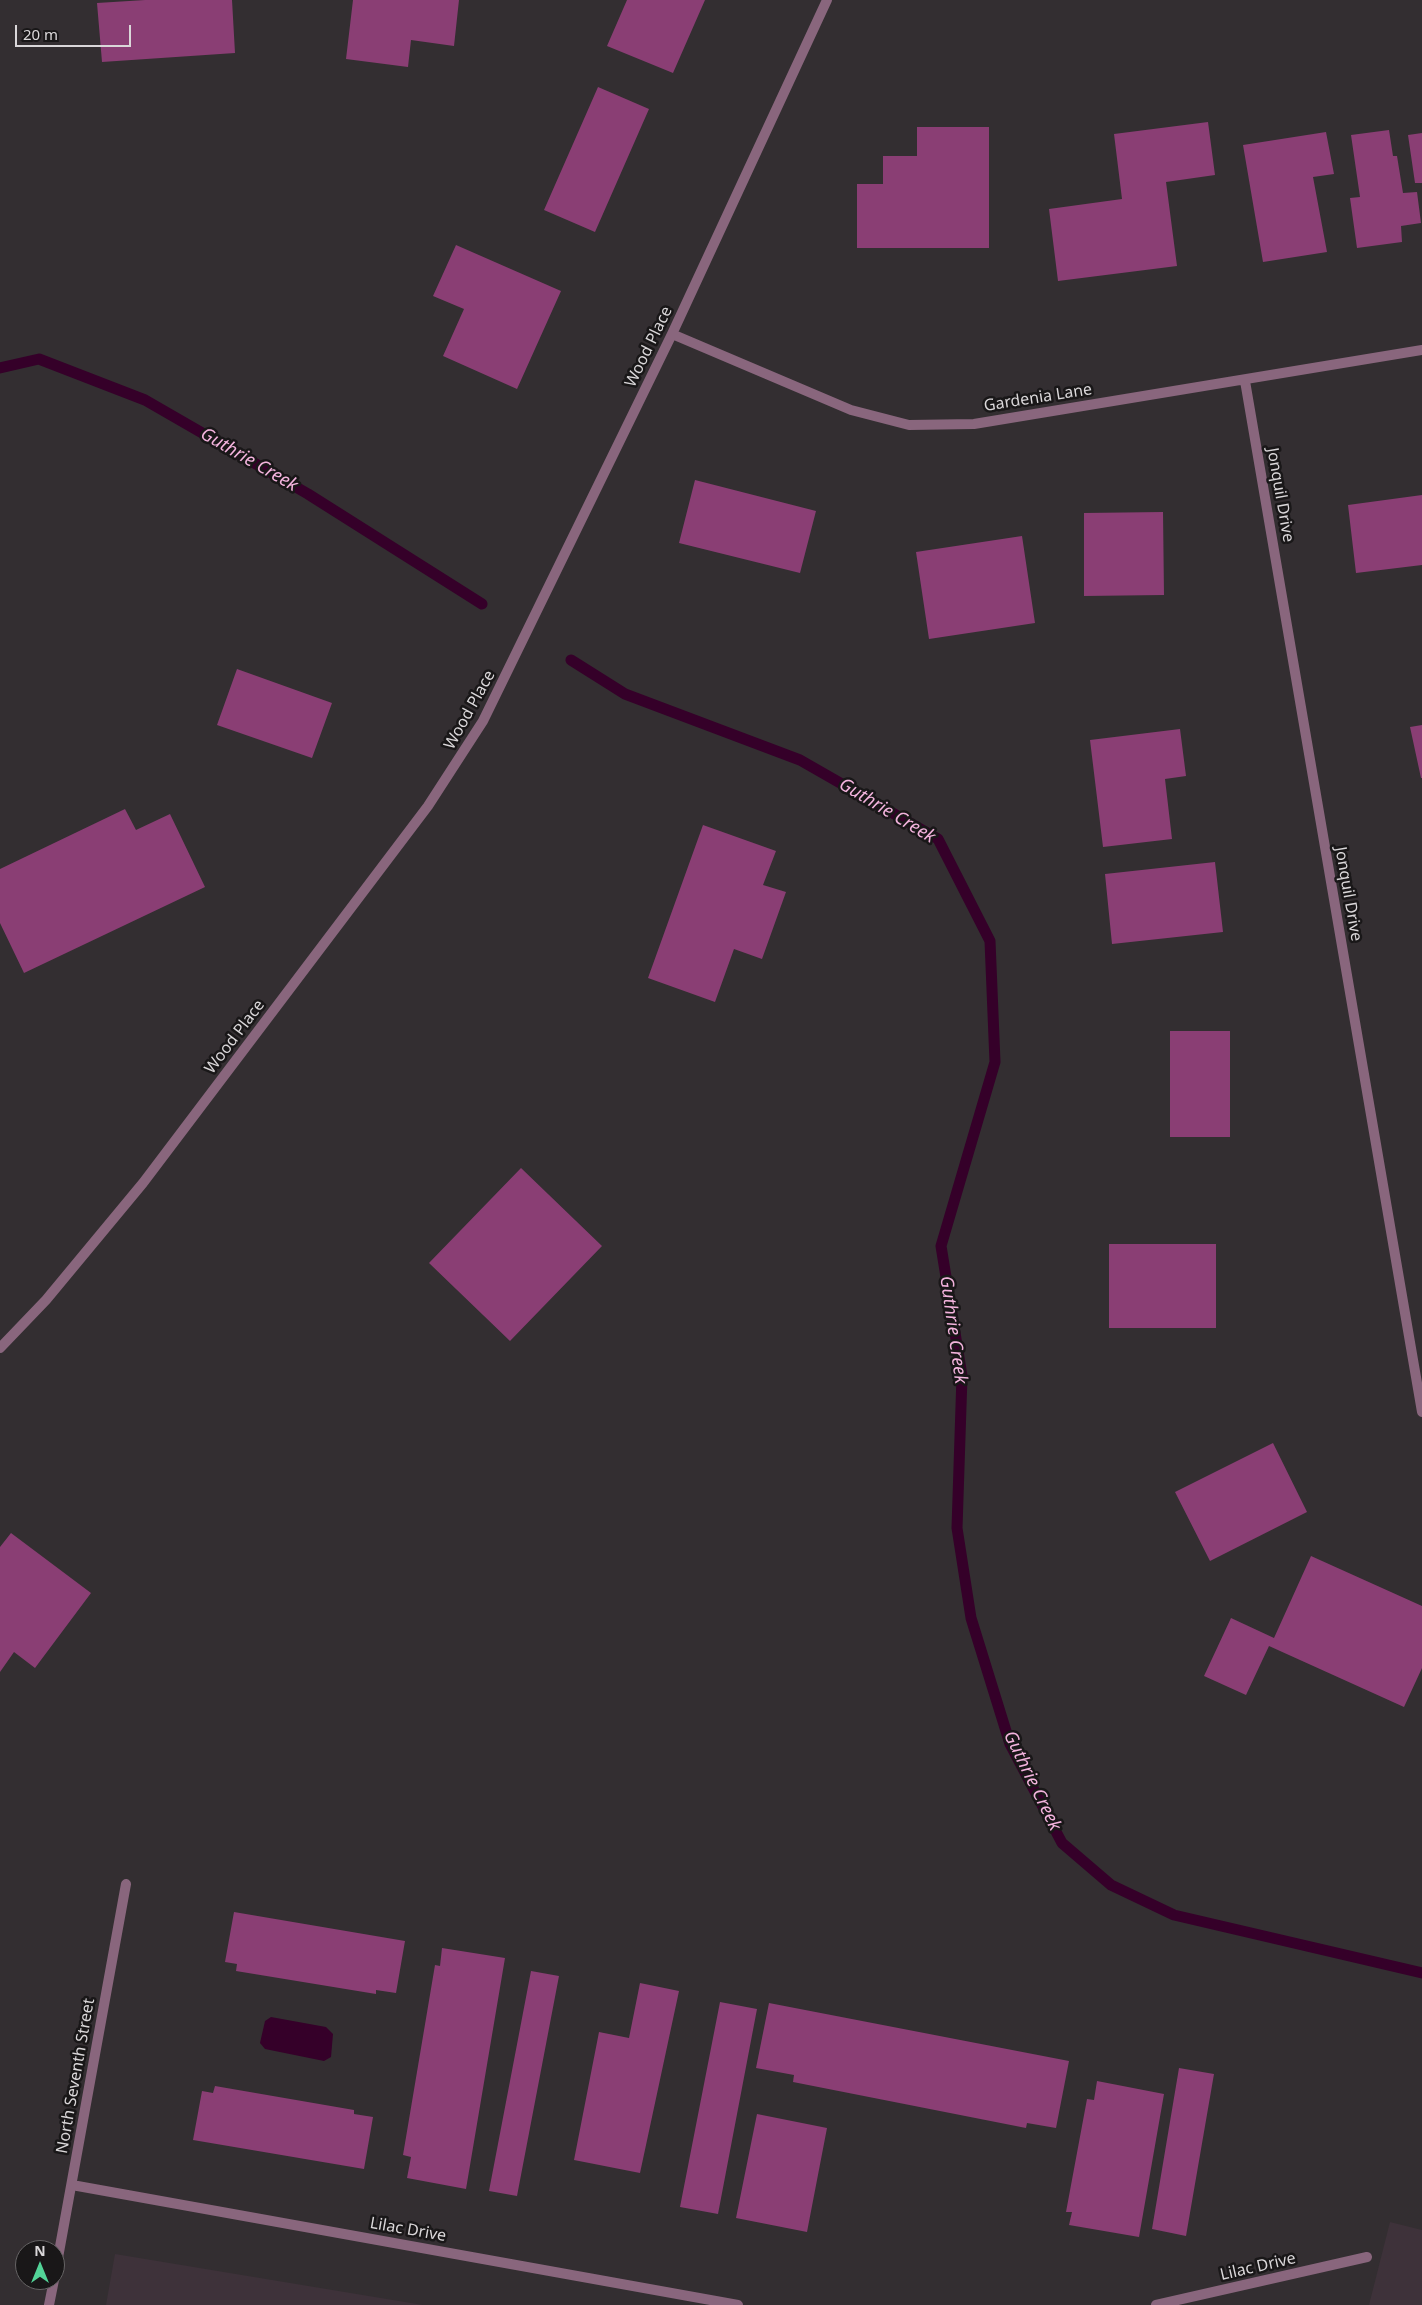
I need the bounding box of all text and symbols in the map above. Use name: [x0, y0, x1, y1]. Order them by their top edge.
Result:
scale bar: [18, 15, 134, 47]
text: 20 m: [23, 24, 58, 44]
street label: Wood Place: [621, 304, 677, 390]
street label: Gardenia Lane: [983, 380, 1093, 416]
water label: Guthrie Creek: [197, 423, 301, 497]
street label: Jonquil Drive: [1262, 446, 1298, 544]
street label: Wood Place: [440, 667, 500, 753]
water label: Guthrie Creek: [835, 774, 939, 848]
street label: Jonquil Drive: [1330, 845, 1366, 943]
street label: Wood Place: [201, 996, 269, 1078]
water label: Guthrie Creek: [935, 1275, 971, 1385]
water label: Guthrie Creek: [998, 1727, 1066, 1835]
street label: North Seventh Street: [53, 1997, 99, 2155]
street label: Lilac Drive: [368, 2214, 448, 2246]
north arrow: [15, 2240, 65, 2290]
text: N: [34, 2241, 46, 2260]
street label: Lilac Drive: [1218, 2249, 1298, 2285]

